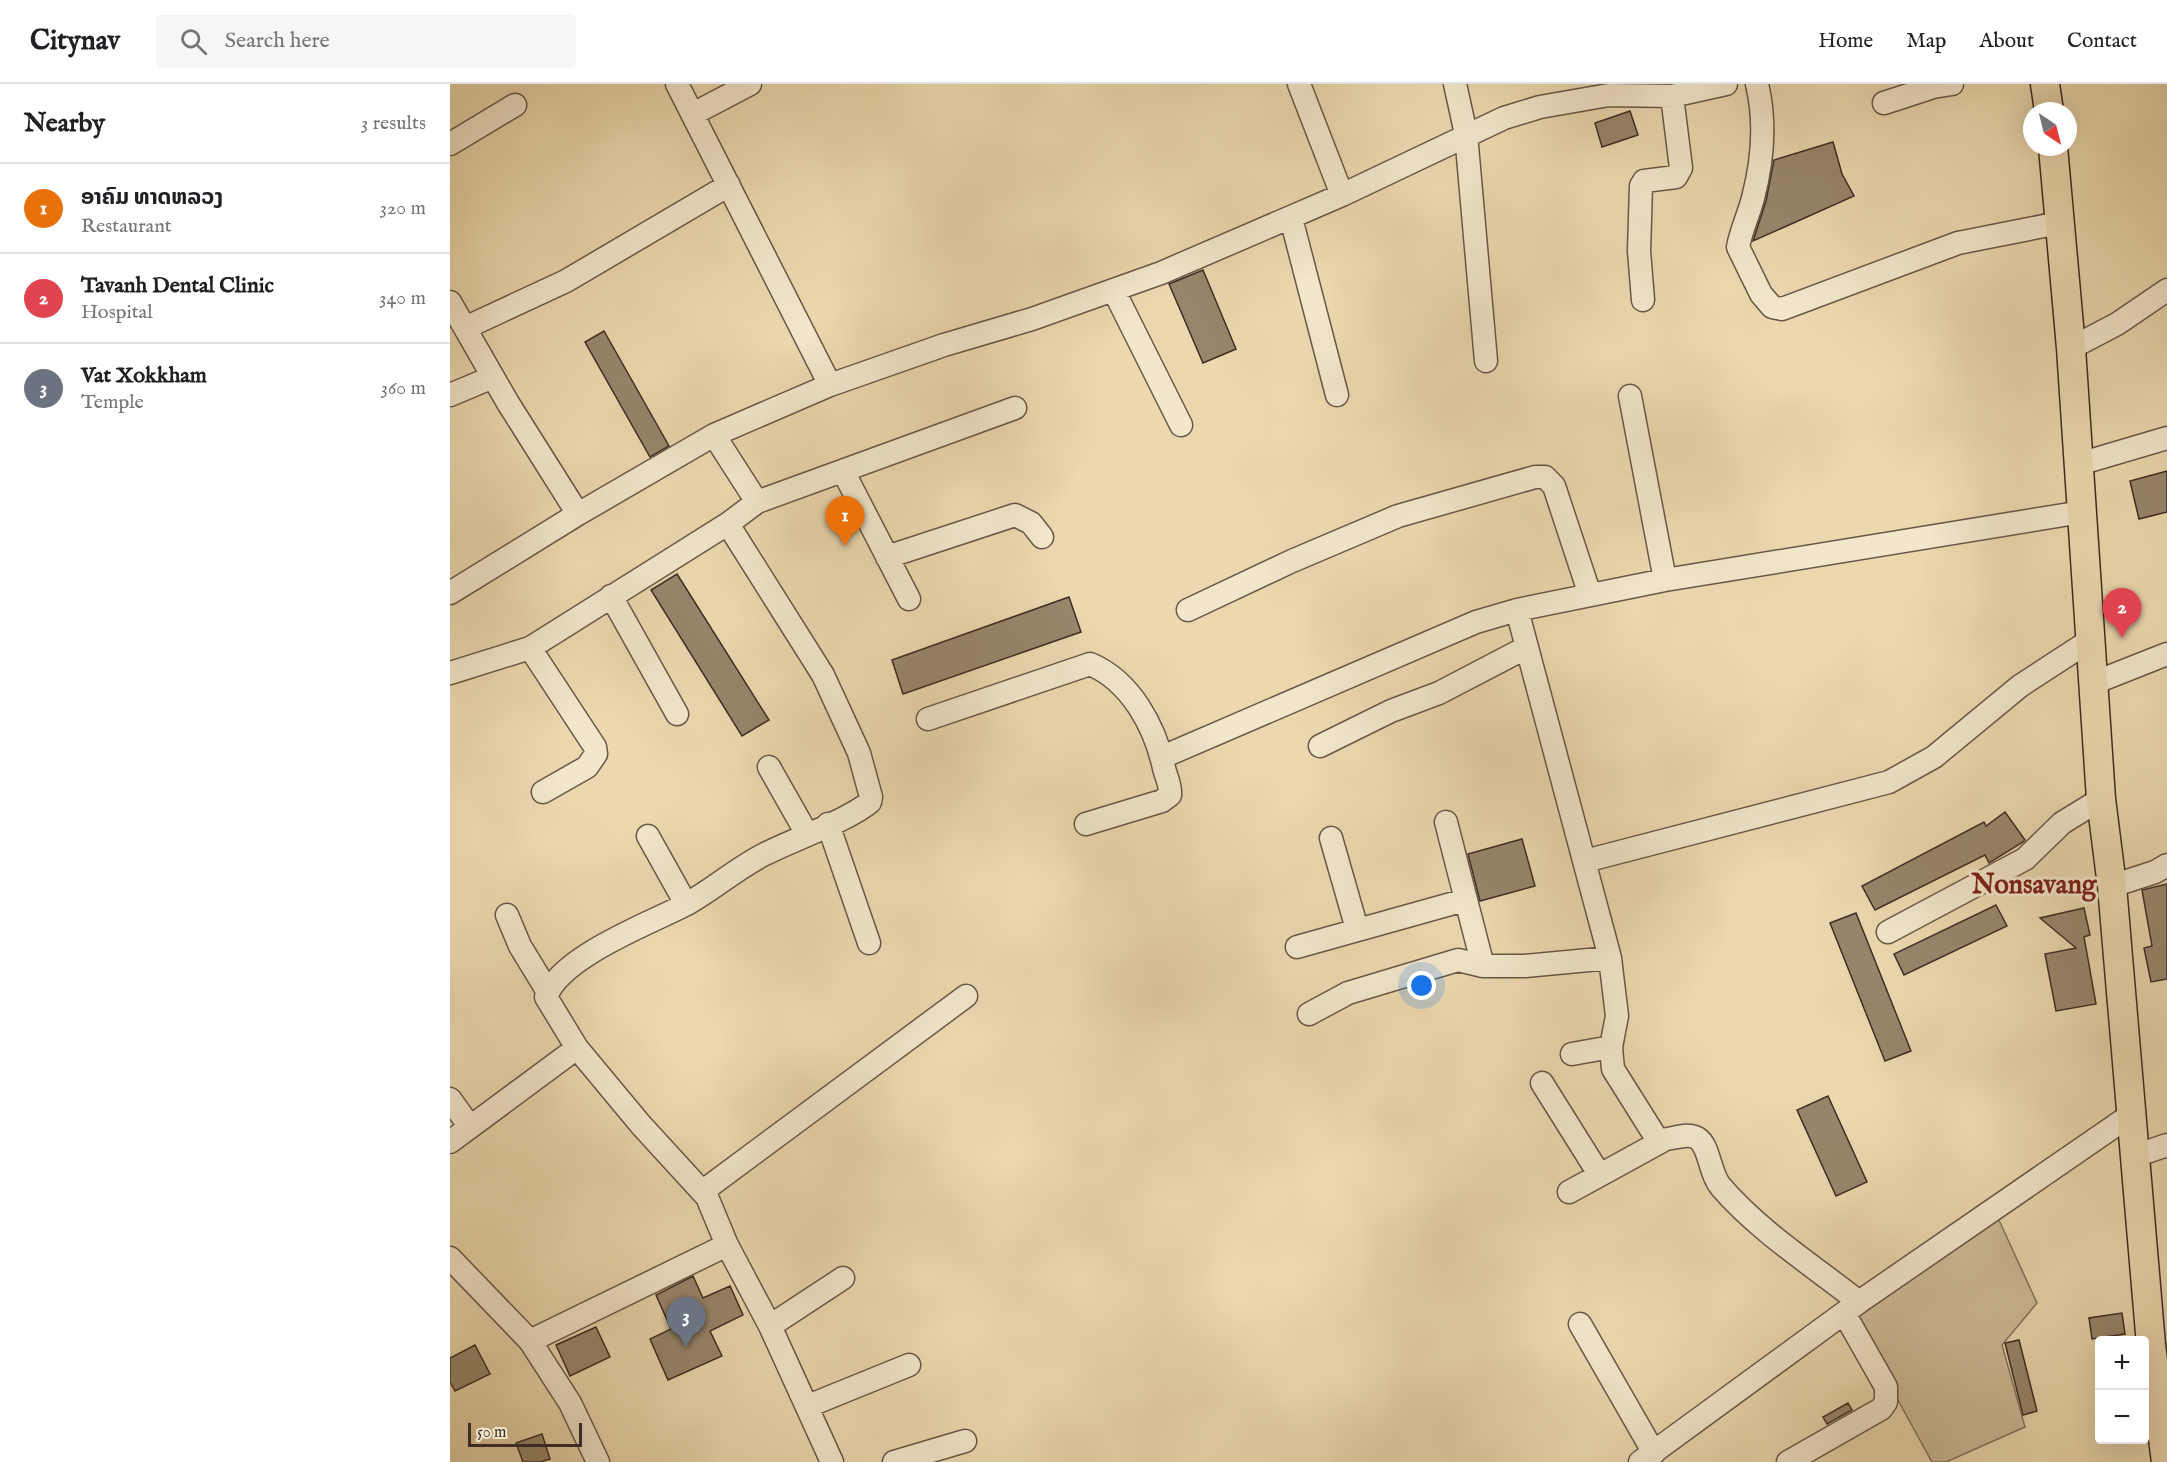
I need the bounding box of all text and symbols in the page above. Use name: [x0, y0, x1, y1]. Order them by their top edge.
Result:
search box: [156, 14, 576, 68]
text: Citynav: [30, 24, 120, 59]
icon: search: [177, 25, 210, 58]
text: Search here: [225, 27, 330, 55]
text: Home: [1818, 28, 1873, 55]
text: Map: [1906, 28, 1946, 55]
text: About: [1979, 28, 2034, 55]
text: Contact: [2067, 28, 2137, 55]
north arrow: [2023, 102, 2077, 156]
text: Nearby: [24, 107, 105, 140]
text: 3 results: [361, 111, 426, 136]
text: ອາຄົມ ທາດຫລວງ: [81, 184, 223, 212]
text: 1: [40, 196, 47, 221]
text: 320 m: [380, 196, 426, 221]
text: Restaurant: [81, 214, 172, 239]
text: Tavanh Dental Clinic: [81, 272, 274, 300]
text: 2: [39, 286, 48, 311]
text: 340 m: [379, 286, 426, 311]
text: Hospital: [81, 300, 153, 325]
text: Vat Xokkham: [81, 362, 207, 390]
text: 3: [40, 376, 47, 401]
text: 360 m: [380, 376, 426, 401]
text: Temple: [81, 390, 144, 415]
pin: 1: [826, 496, 864, 546]
pin: 2: [2102, 588, 2142, 638]
district label: Nonsavang: [1971, 869, 2098, 903]
your location: [1407, 971, 1436, 1000]
pin: 3: [666, 1298, 706, 1347]
map controls: [2095, 1336, 2149, 1444]
button: +: [2095, 1336, 2149, 1390]
button: −: [2095, 1390, 2149, 1444]
scale bar: [468, 1420, 582, 1448]
text: 50 m: [477, 1423, 506, 1443]

